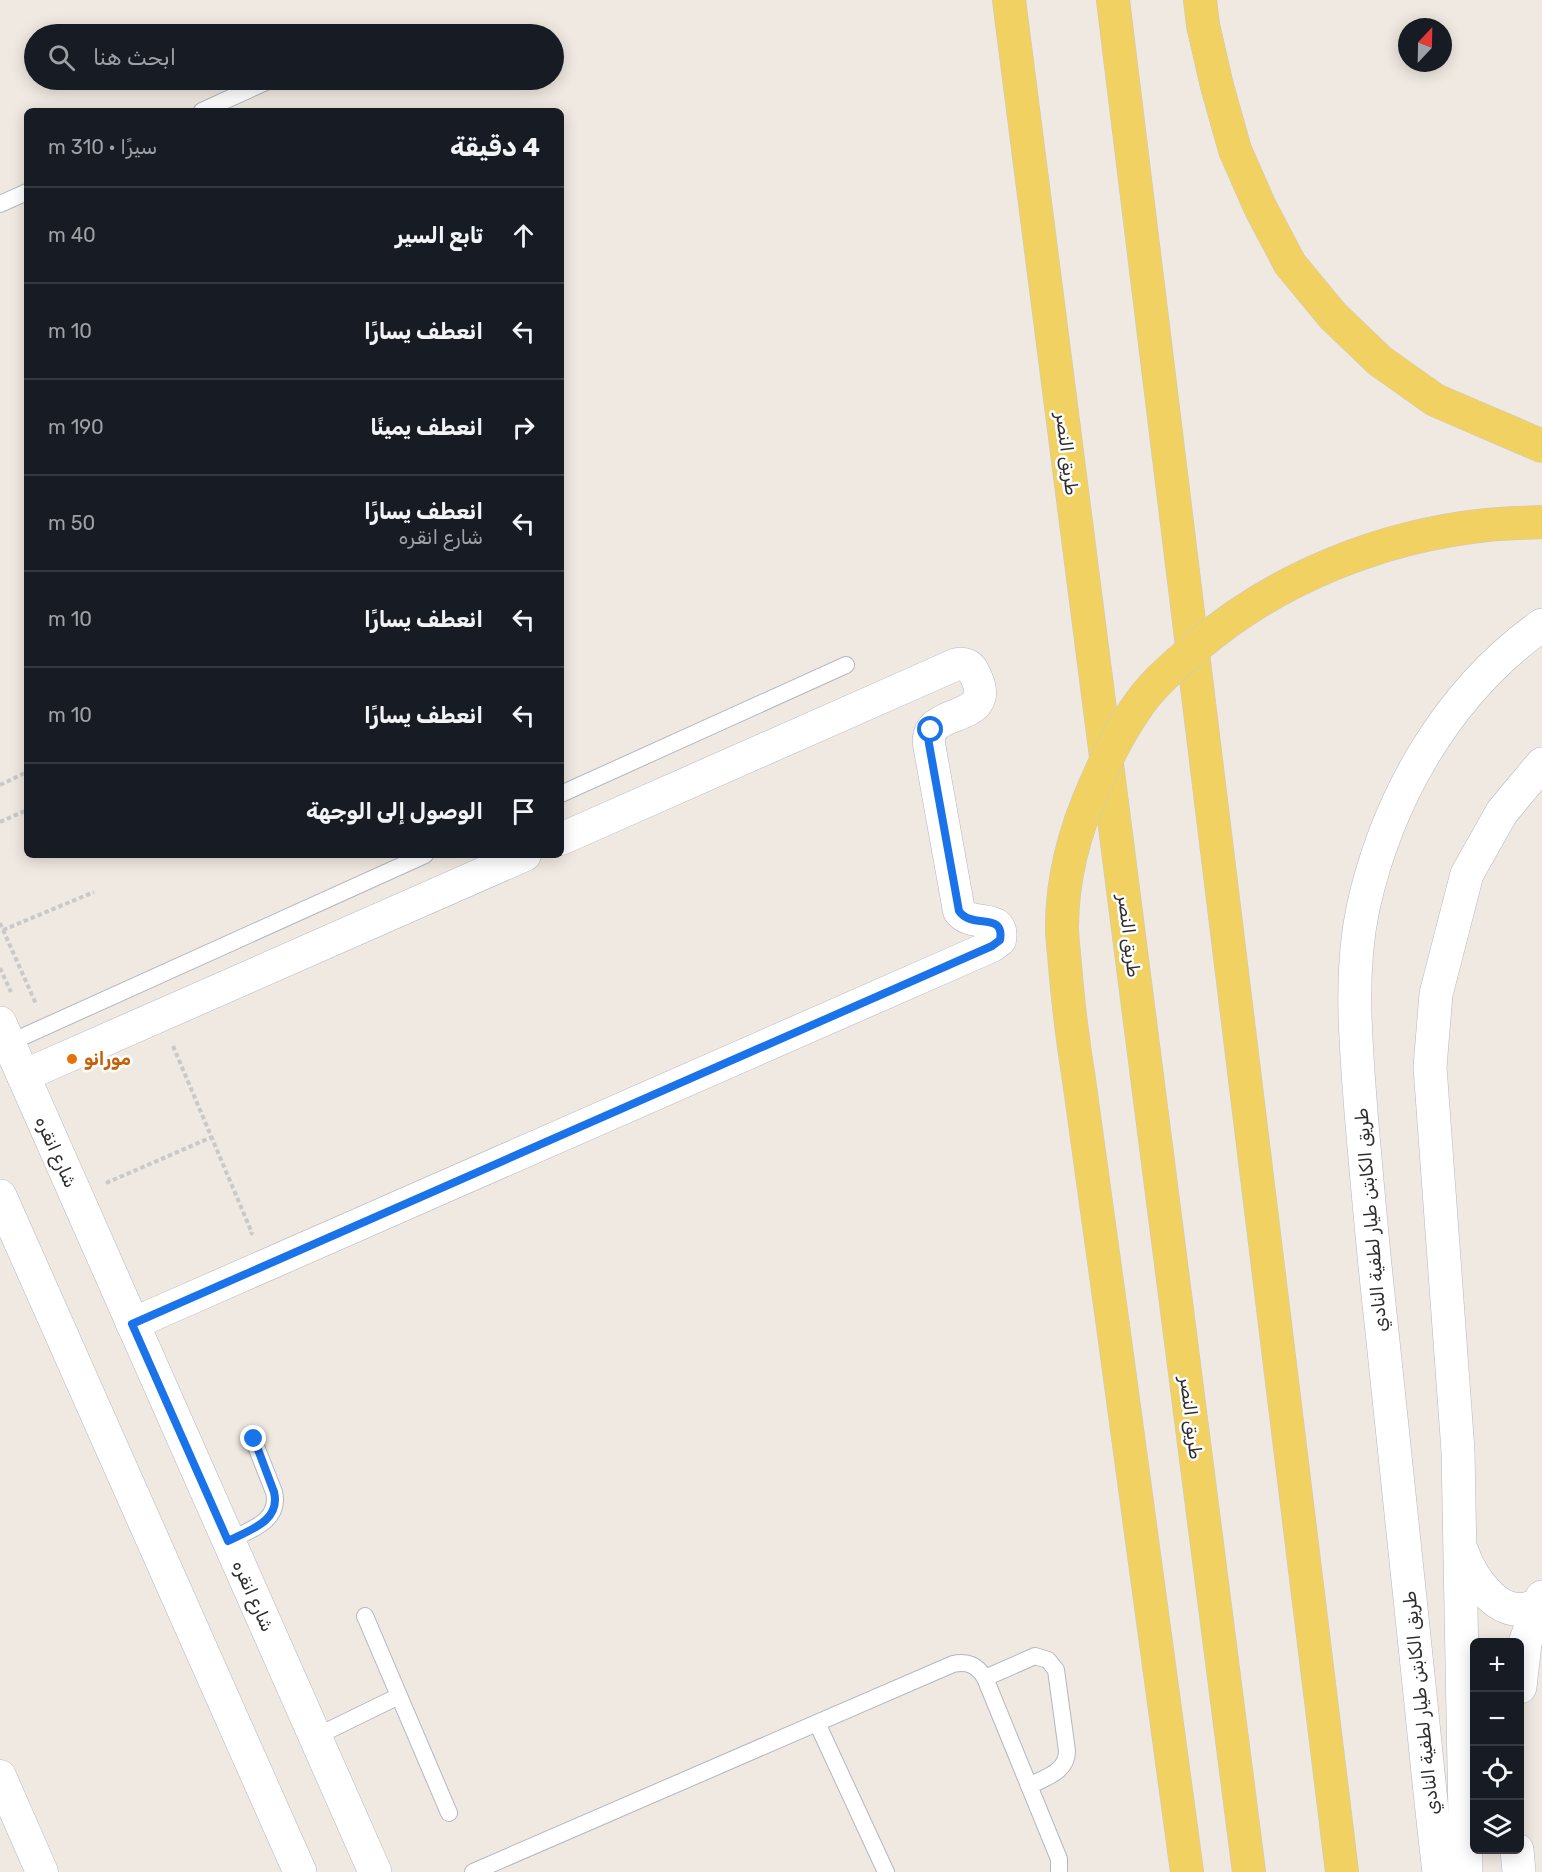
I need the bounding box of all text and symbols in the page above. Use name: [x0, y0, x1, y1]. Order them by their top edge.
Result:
north arrow: [1398, 18, 1452, 72]
search box: [24, 24, 564, 90]
icon: search: [45, 41, 78, 74]
text: ابحث هنا: [93, 44, 176, 71]
text: 4 دقيقة: [450, 132, 540, 163]
text: سيرًا · 310 m: [48, 135, 157, 159]
icon: ahead: [507, 219, 540, 252]
text: تابع السير: [395, 222, 483, 249]
text: 40 m: [48, 223, 96, 247]
icon: left: [507, 315, 540, 348]
text: انعطف يسارًا: [364, 318, 483, 345]
text: 10 m: [48, 319, 92, 343]
street label: طريق النصر: [1051, 410, 1083, 497]
icon: right: [507, 411, 540, 444]
text: انعطف يمينًا: [370, 414, 483, 441]
text: 190 m: [48, 415, 104, 439]
text: انعطف يسارًا: [364, 498, 483, 525]
icon: left: [507, 507, 540, 540]
text: 50 m: [48, 511, 95, 535]
text: شارع انقره: [398, 525, 483, 549]
icon: left: [507, 603, 540, 636]
text: انعطف يسارًا: [364, 606, 483, 633]
text: 10 m: [48, 607, 92, 631]
icon: left: [507, 699, 540, 732]
text: انعطف يسارًا: [364, 702, 483, 729]
text: 10 m: [48, 703, 92, 727]
route start: [917, 716, 943, 742]
icon: arrive: [507, 795, 540, 828]
text: الوصول إلى الوجهة: [306, 798, 483, 825]
street label: طريق النصر: [1113, 892, 1145, 979]
place label: مورانو: [84, 1048, 131, 1070]
marker: مورانو: [65, 1052, 79, 1066]
street label: طريق الكابتن طيار لطفية النادي: [1350, 1107, 1393, 1333]
street label: شارع انقره: [30, 1113, 82, 1192]
street label: طريق النصر: [1175, 1374, 1207, 1461]
route end: [240, 1425, 266, 1451]
street label: شارع انقره: [227, 1557, 279, 1636]
street label: طريق الكابتن طيار لطفية النادي: [1398, 1590, 1445, 1816]
map controls: [1470, 1638, 1524, 1854]
button: +: [1470, 1638, 1524, 1692]
button: −: [1470, 1692, 1524, 1746]
button: locate: [1470, 1746, 1524, 1800]
button: layers: [1470, 1800, 1524, 1854]

